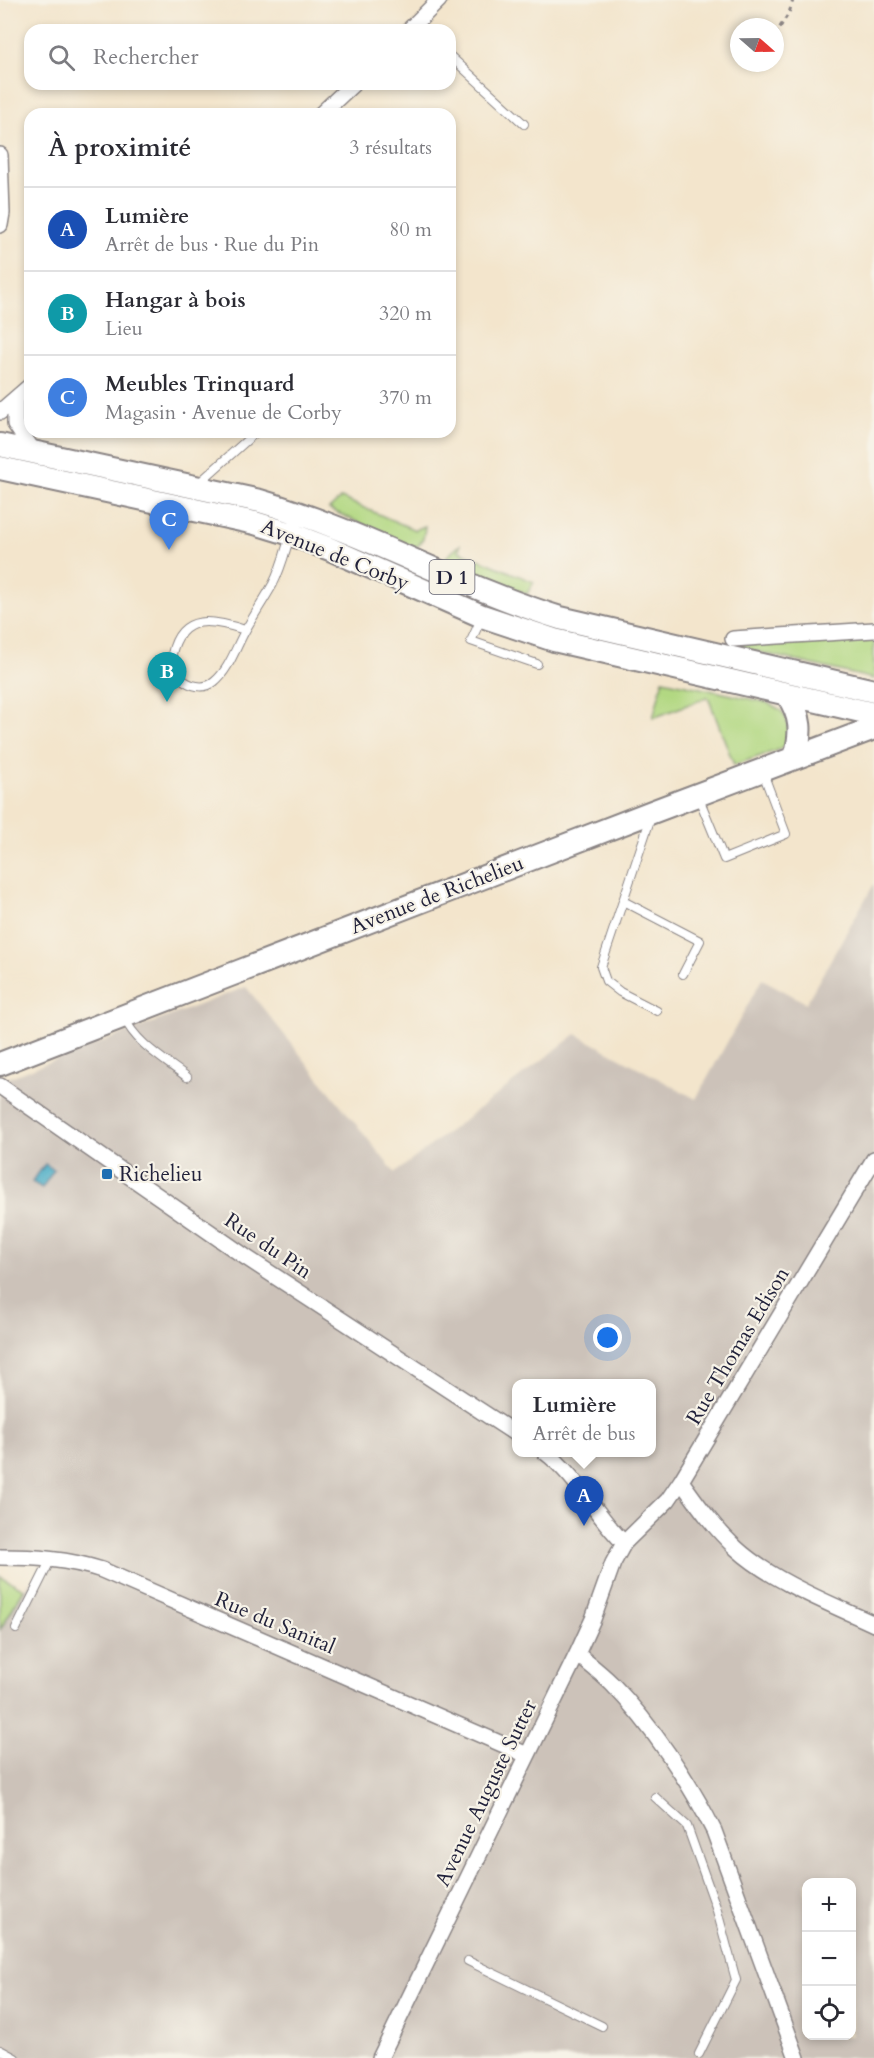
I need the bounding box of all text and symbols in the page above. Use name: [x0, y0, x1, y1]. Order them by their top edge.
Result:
north arrow: [730, 18, 784, 72]
search box: [24, 24, 456, 90]
icon: search: [45, 41, 78, 74]
text: Rechercher: [93, 42, 198, 72]
text: À proximité: [48, 130, 191, 165]
text: 3 résultats: [349, 134, 432, 161]
text: Lumière: [105, 201, 189, 231]
text: A: [60, 216, 75, 243]
text: 80 m: [389, 216, 432, 243]
text: Arrêt de bus · Rue du Pin: [105, 231, 319, 258]
text: Hangar à bois: [105, 285, 246, 315]
text: B: [60, 300, 75, 327]
text: 320 m: [379, 300, 432, 327]
text: Lieu: [105, 315, 143, 342]
text: Meubles Trinquard: [105, 369, 295, 399]
text: C: [60, 384, 75, 411]
text: 370 m: [379, 384, 432, 411]
text: Magasin · Avenue de Corby: [105, 399, 342, 426]
pin: C: [150, 500, 188, 550]
street label: Avenue de Corby: [257, 512, 413, 598]
road number: D 1: [430, 560, 474, 594]
pin: B: [148, 652, 186, 702]
street label: Avenue de Richelieu: [346, 849, 528, 941]
place label: Richelieu: [119, 1160, 202, 1189]
marker: Richelieu: [100, 1167, 114, 1181]
street label: Rue du Pin: [218, 1206, 318, 1286]
street label: Rue Thomas Edison: [679, 1262, 797, 1430]
your location: [593, 1323, 622, 1352]
popup: [512, 1379, 656, 1457]
text: Lumière: [532, 1390, 617, 1420]
text: Arrêt de bus: [532, 1420, 636, 1447]
pin: A: [564, 1476, 604, 1526]
street label: Rue du Sanital: [210, 1585, 340, 1661]
street label: Avenue Auguste Sutter: [428, 1694, 544, 1891]
map controls: [802, 1878, 856, 2040]
button: +: [802, 1878, 856, 1932]
button: −: [802, 1932, 856, 1986]
button: locate: [802, 1986, 856, 2040]

